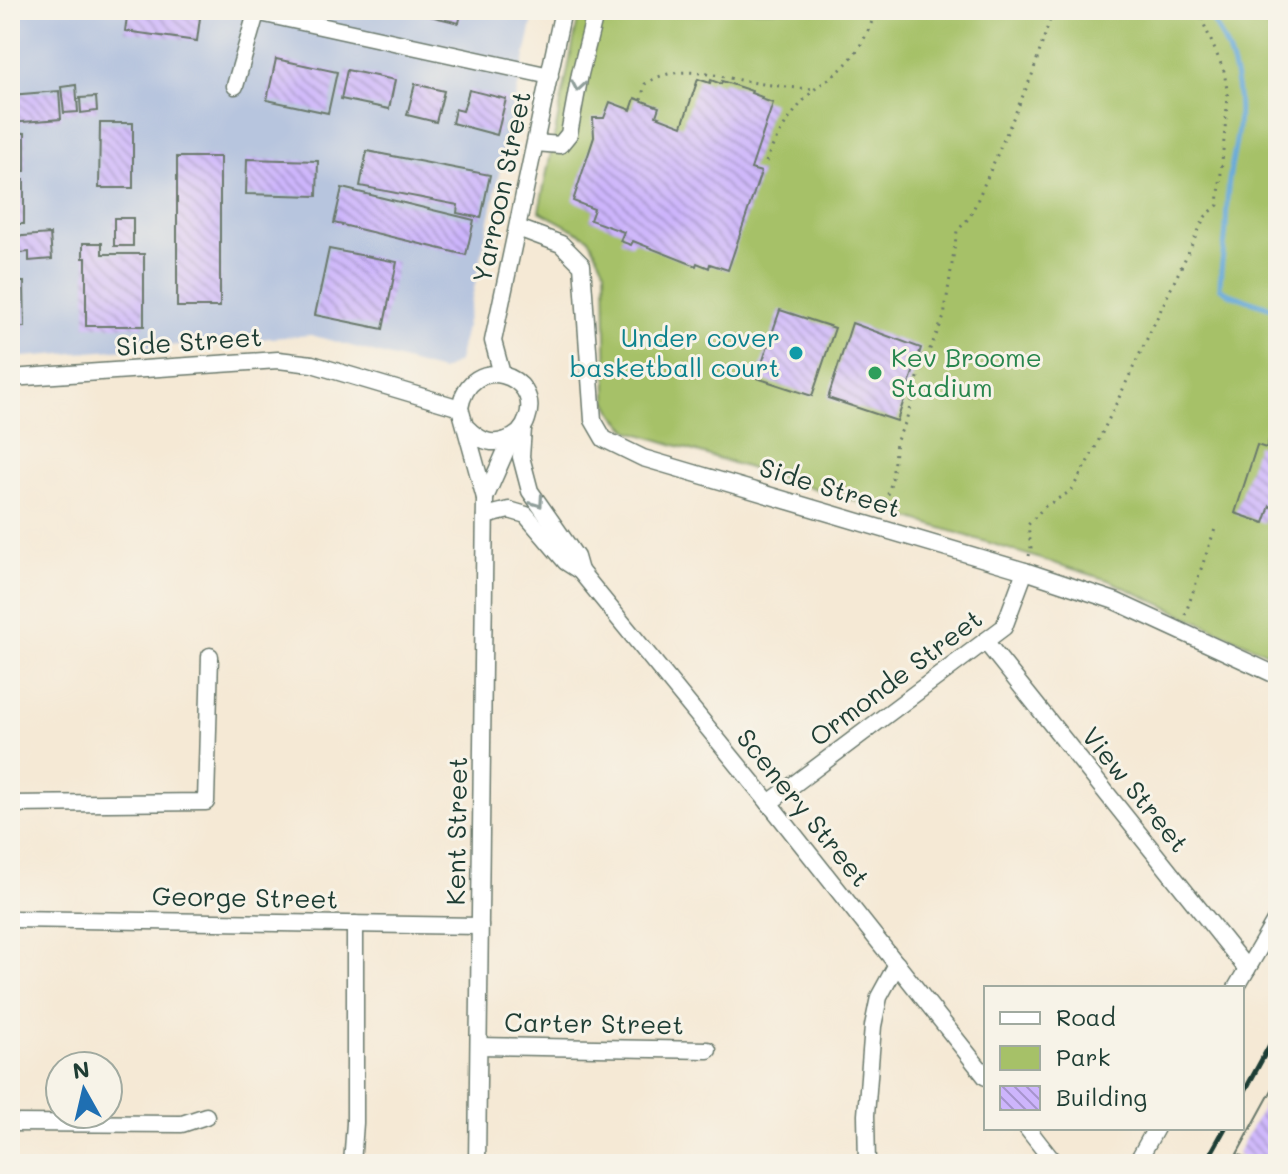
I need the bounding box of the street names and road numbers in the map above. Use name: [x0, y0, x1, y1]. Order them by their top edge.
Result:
street label: Yarroon Street: [464, 88, 538, 286]
street label: Side Street: [115, 319, 263, 363]
street label: Side Street: [755, 449, 905, 525]
street label: Ormonde Street: [802, 601, 989, 753]
street label: View Street: [1075, 720, 1197, 859]
street label: Scenery Street: [729, 721, 878, 894]
street label: Kent Street: [438, 756, 474, 906]
street label: George Street: [152, 878, 338, 916]
street label: Carter Street: [504, 1004, 684, 1042]

